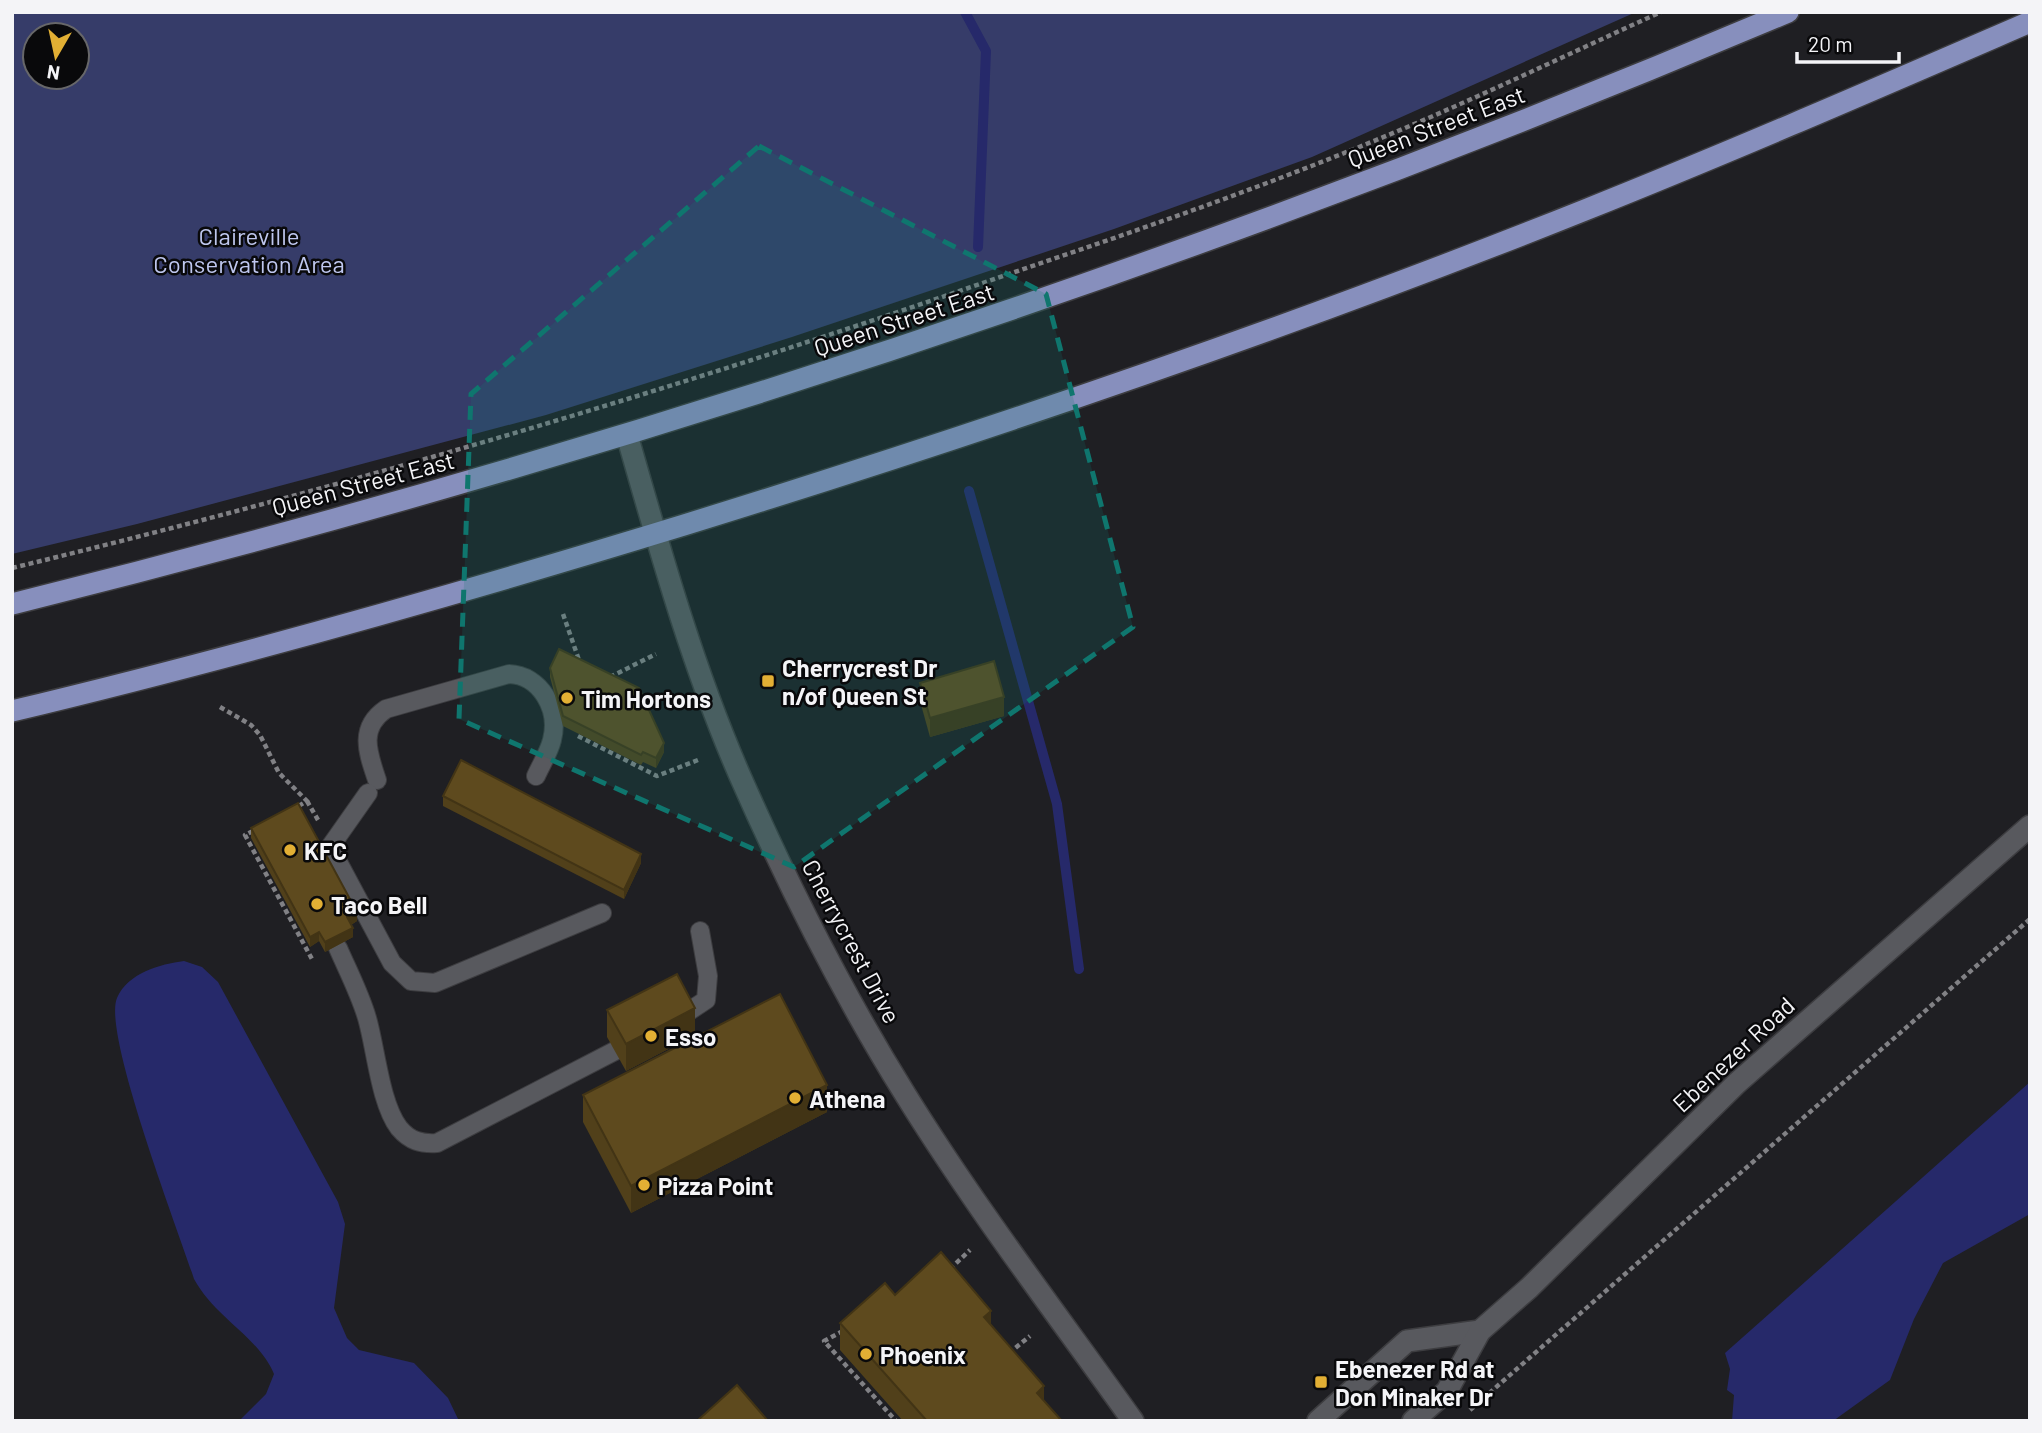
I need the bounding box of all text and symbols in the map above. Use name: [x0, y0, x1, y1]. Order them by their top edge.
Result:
north arrow: [21, 21, 91, 91]
scale bar: [1797, 21, 1898, 65]
text: 20 m: [1808, 31, 1853, 56]
text: N: [45, 61, 61, 86]
street label: Queen Street East: [1343, 79, 1529, 173]
park label: Claireville Conservation Area: [153, 221, 345, 278]
street label: Queen Street East: [810, 276, 998, 362]
street label: Queen Street East: [269, 445, 457, 521]
place label: Cherrycrest Dr n/of Queen St: [782, 653, 937, 710]
marker: Cherrycrest Dr n/of Queen St: [760, 673, 776, 689]
place label: Tim Hortons: [581, 684, 711, 713]
marker: Tim Hortons: [559, 690, 575, 706]
place label: KFC: [304, 836, 347, 865]
marker: KFC: [282, 842, 298, 858]
street label: Cherrycrest Drive: [797, 854, 907, 1028]
place label: Taco Bell: [331, 890, 427, 919]
marker: Taco Bell: [309, 896, 325, 912]
street label: Ebenezer Road: [1666, 990, 1800, 1118]
place label: Esso: [665, 1022, 716, 1051]
marker: Esso: [643, 1028, 659, 1044]
place label: Athena: [809, 1084, 886, 1113]
marker: Athena: [787, 1090, 803, 1106]
place label: Pizza Point: [658, 1171, 773, 1200]
marker: Pizza Point: [636, 1177, 652, 1193]
place label: Phoenix: [880, 1340, 966, 1369]
marker: Phoenix: [858, 1346, 874, 1362]
place label: Ebenezer Rd at Don Minaker Dr: [1335, 1354, 1494, 1411]
marker: Ebenezer Rd at Don Minaker Dr: [1313, 1374, 1329, 1390]

